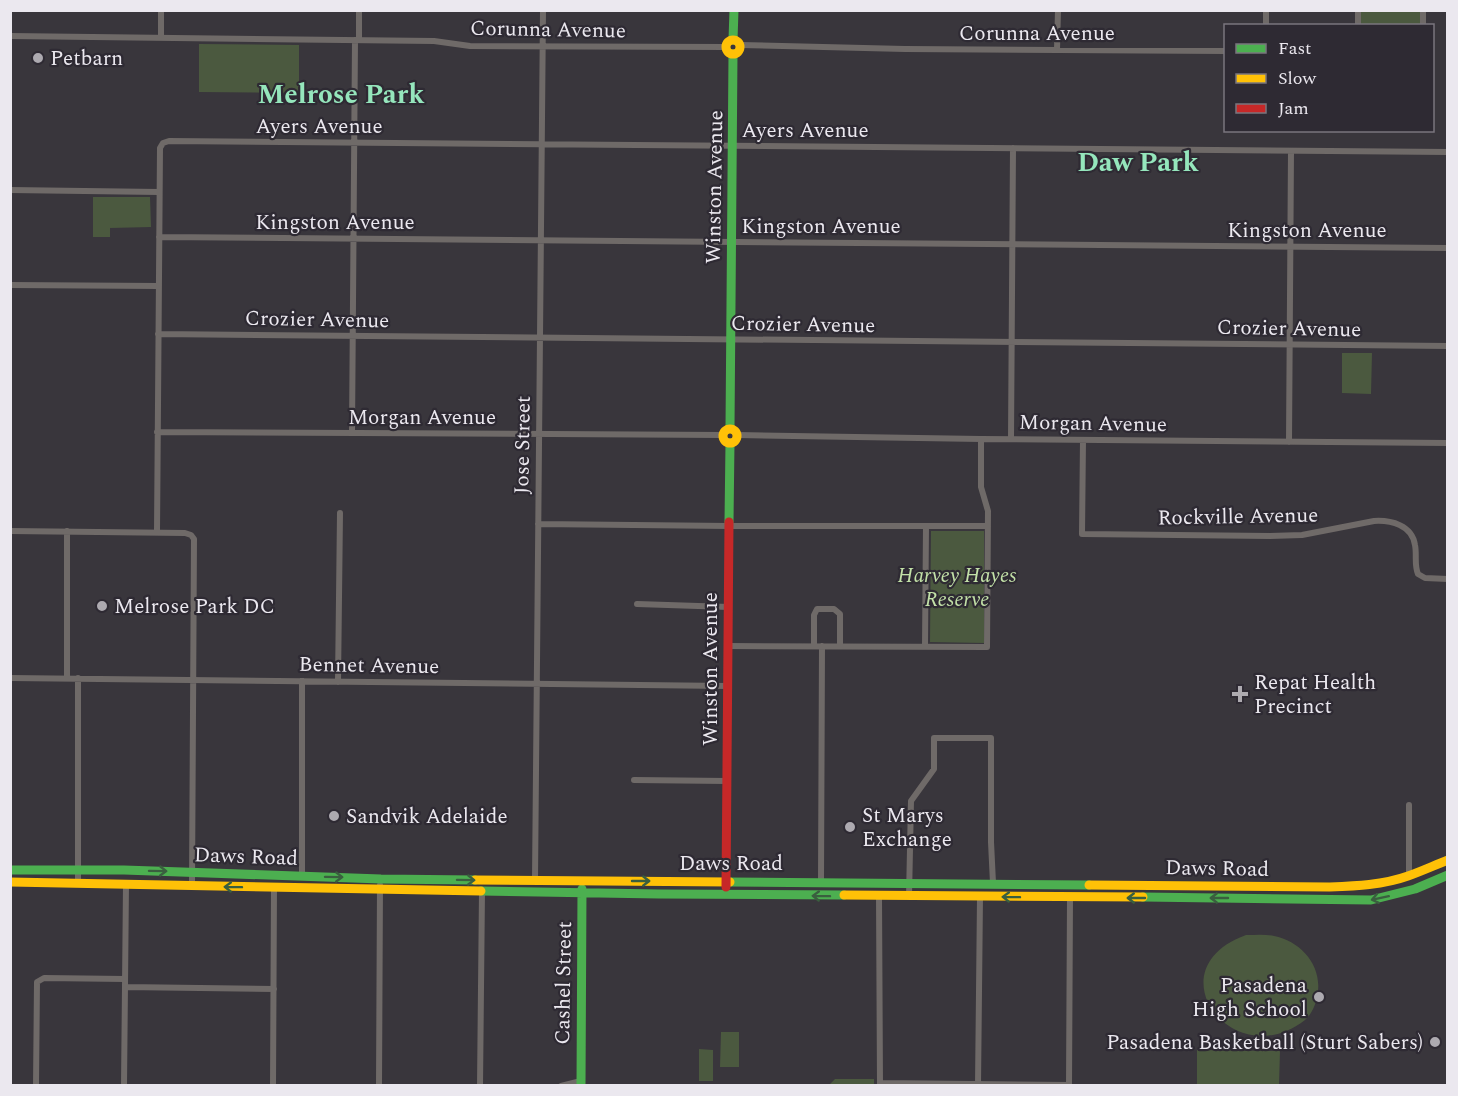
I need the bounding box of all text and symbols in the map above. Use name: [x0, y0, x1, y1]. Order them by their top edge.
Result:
street label: Corunna Avenue: [470, 13, 626, 47]
street label: Corunna Avenue: [959, 18, 1115, 50]
legend: [1224, 24, 1434, 132]
text: Fast: [1278, 35, 1311, 62]
place label: Petbarn: [50, 43, 123, 75]
marker: Petbarn: [31, 51, 45, 65]
text: Slow: [1278, 65, 1317, 92]
district label: Melrose Park: [258, 74, 425, 116]
text: Jam: [1278, 95, 1309, 122]
street label: Winston Avenue: [698, 110, 732, 264]
street label: Ayers Avenue: [255, 111, 383, 143]
street label: Ayers Avenue: [741, 115, 869, 147]
district label: Daw Park: [1077, 142, 1200, 184]
street label: Kingston Avenue: [255, 207, 415, 239]
street label: Kingston Avenue: [741, 211, 901, 243]
street label: Kingston Avenue: [1227, 215, 1387, 247]
street label: Crozier Avenue: [244, 303, 389, 337]
street label: Crozier Avenue: [730, 308, 875, 342]
street label: Crozier Avenue: [1216, 312, 1361, 346]
street label: Jose Street: [506, 395, 540, 495]
street label: Morgan Avenue: [348, 402, 496, 434]
street label: Morgan Avenue: [1019, 407, 1167, 441]
street label: Rockville Avenue: [1157, 500, 1319, 534]
park label: Harvey Hayes Reserve: [898, 560, 1017, 616]
place label: Melrose Park DC: [114, 591, 275, 623]
street label: Winston Avenue: [695, 592, 727, 746]
marker: Melrose Park DC: [95, 599, 109, 613]
street label: Bennet Avenue: [298, 649, 440, 683]
place label: Repat Health Precinct: [1254, 667, 1376, 723]
marker: Repat Health Precinct: [1231, 685, 1249, 703]
place label: St Marys Exchange: [862, 800, 952, 856]
place label: Sandvik Adelaide: [346, 801, 508, 833]
marker: Sandvik Adelaide: [327, 809, 341, 823]
marker: St Marys Exchange: [843, 820, 857, 834]
street label: Daws Road: [193, 839, 298, 875]
street label: Daws Road: [679, 848, 783, 880]
street label: Daws Road: [1165, 852, 1269, 886]
one-way arrow: [148, 866, 168, 877]
one-way arrow: [324, 872, 344, 883]
one-way arrow: [455, 874, 475, 885]
one-way arrow: [630, 875, 650, 887]
one-way arrow: [223, 881, 243, 892]
one-way arrow: [811, 890, 831, 902]
one-way arrow: [1002, 892, 1022, 903]
one-way arrow: [1127, 892, 1147, 904]
one-way arrow: [1209, 892, 1229, 904]
one-way arrow: [1371, 893, 1391, 904]
street label: Cashel Street: [547, 921, 581, 1045]
place label: Pasadena High School: [1192, 970, 1308, 1026]
marker: Pasadena High School: [1312, 990, 1326, 1004]
place label: Pasadena Basketball (Sturt Sabers): [1106, 1027, 1423, 1059]
marker: Pasadena Basketball (Sturt Sabers): [1428, 1035, 1442, 1049]

